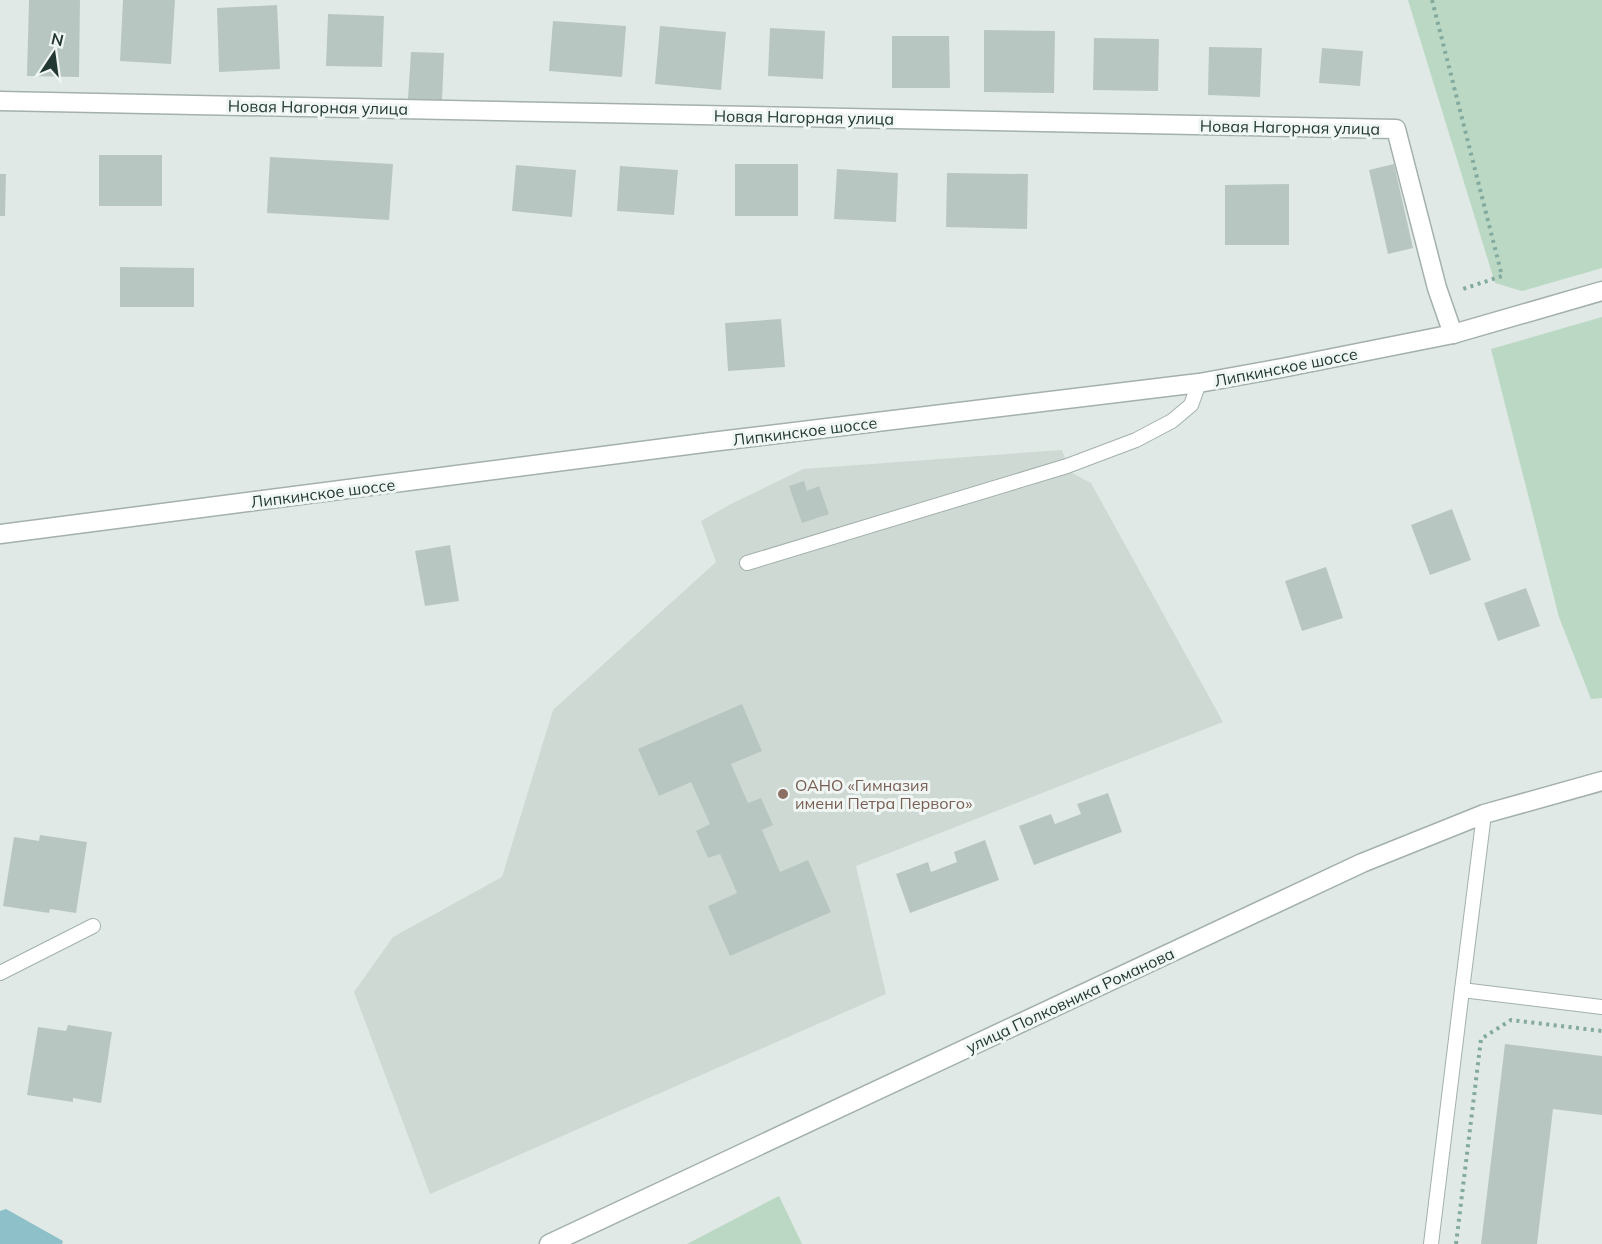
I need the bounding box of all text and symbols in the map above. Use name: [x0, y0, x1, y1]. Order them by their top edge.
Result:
north arrow: [24, 24, 84, 84]
text: N: [49, 28, 66, 50]
street label: Новая Нагорная улица: [228, 95, 408, 119]
street label: Новая Нагорная улица: [714, 105, 894, 129]
street label: Новая Нагорная улица: [1200, 115, 1380, 139]
street label: Липкинское шоссе: [1213, 343, 1359, 391]
street label: Липкинское шоссе: [732, 412, 878, 450]
street label: Липкинское шоссе: [250, 474, 396, 512]
place label: ОАНО «Гимназия имени Петра Первого»: [795, 775, 972, 813]
marker: ОАНО «Гимназия имени Петра Первого»: [776, 787, 790, 801]
street label: улица Полковника Романова: [963, 943, 1177, 1057]

